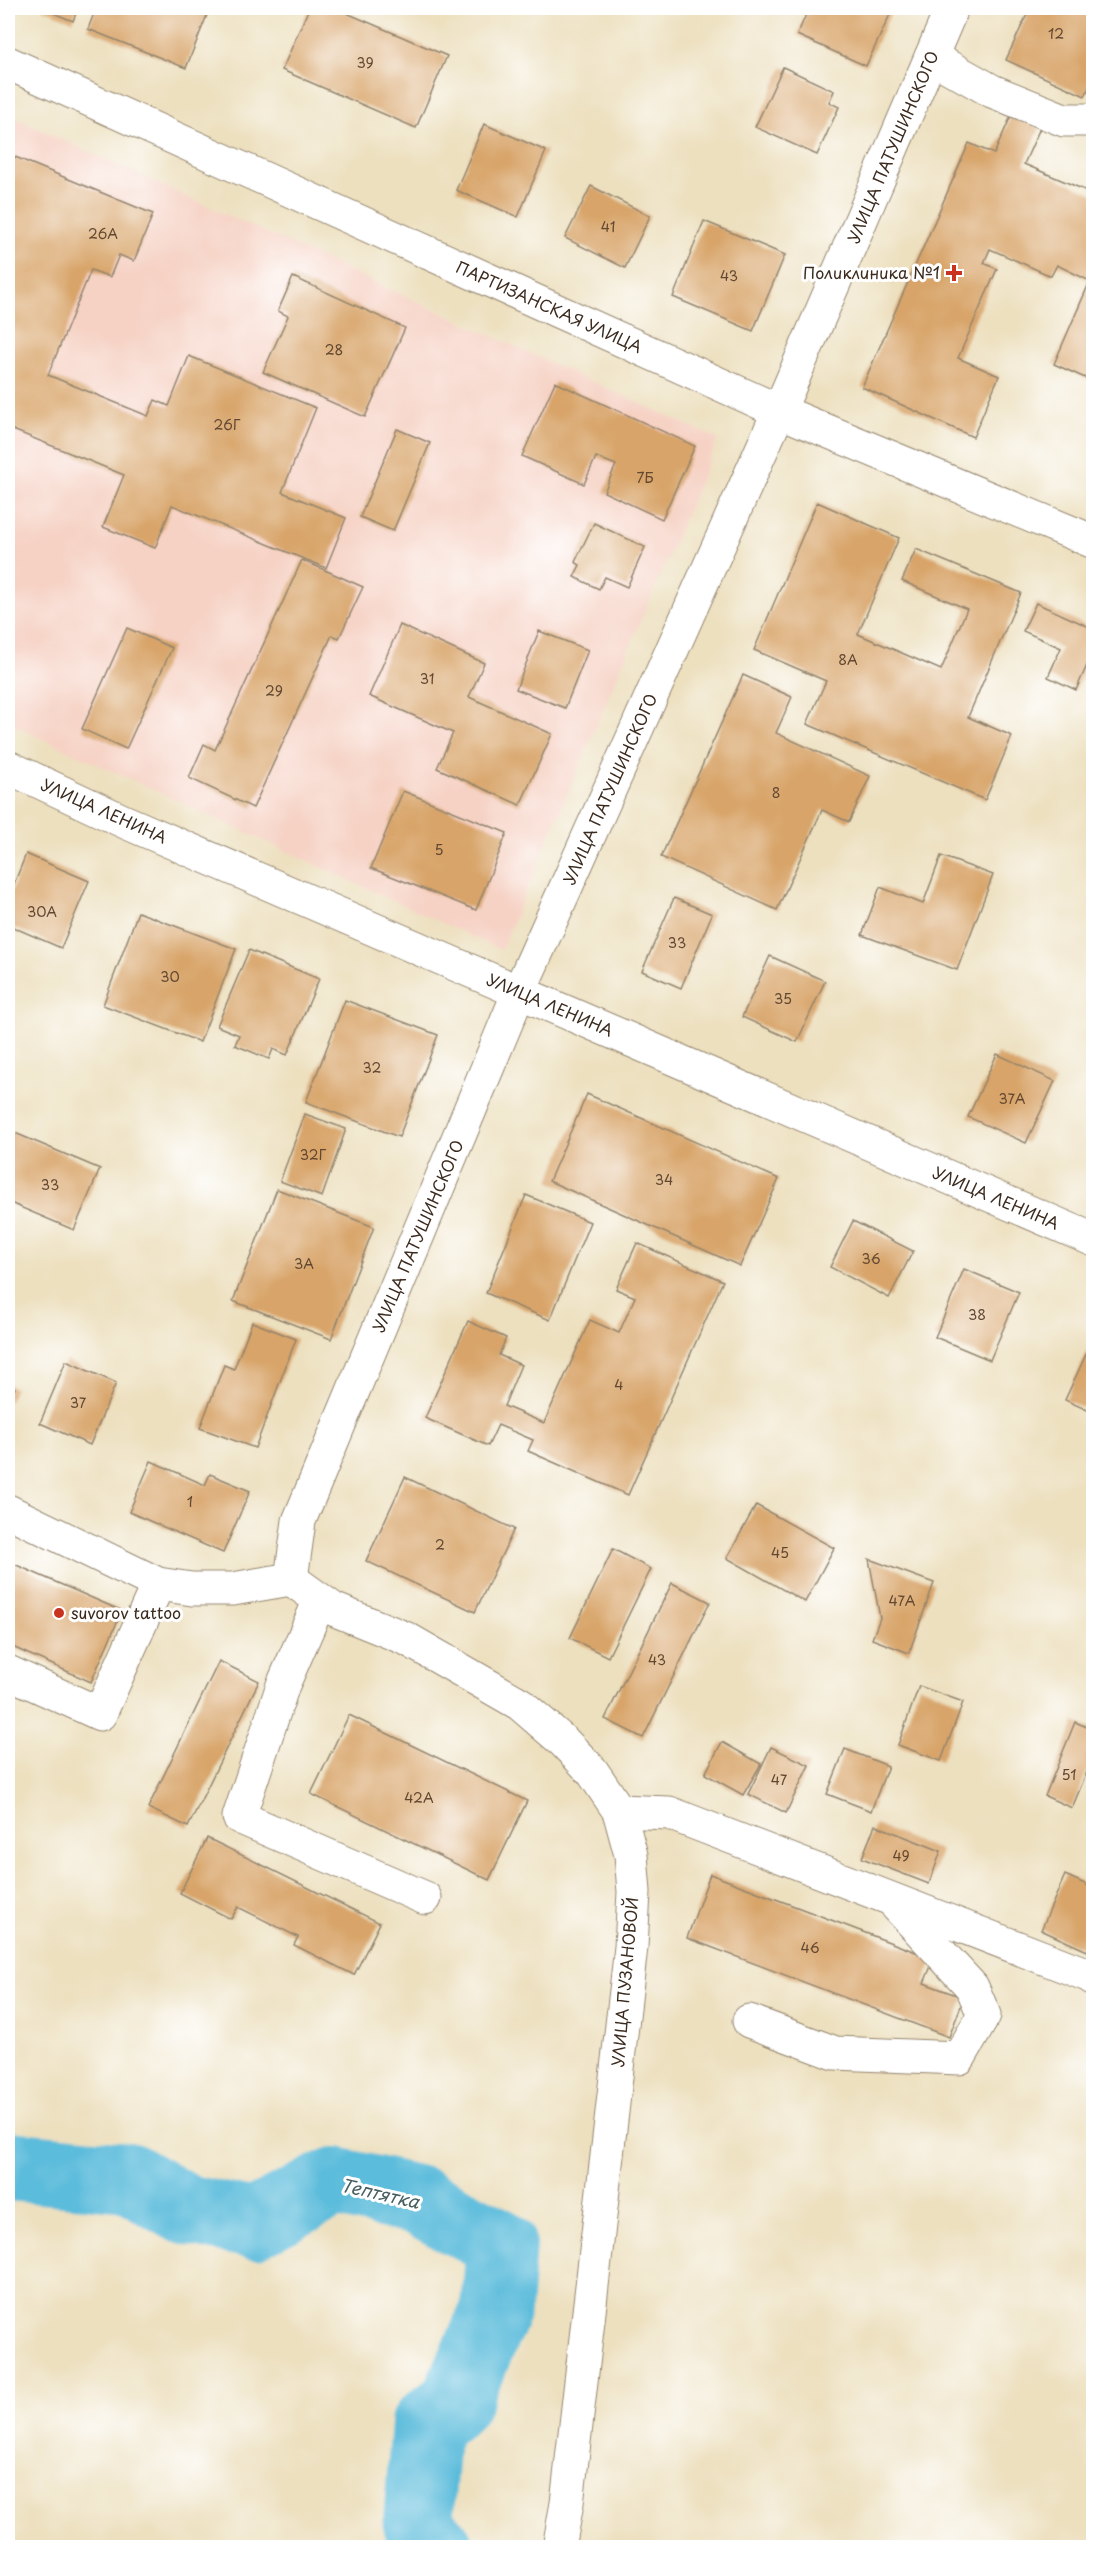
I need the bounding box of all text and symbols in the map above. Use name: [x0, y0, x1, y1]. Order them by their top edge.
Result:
house number: 12: [1048, 23, 1064, 44]
street label: УЛИЦА ПАТУШИНСКОГО: [841, 47, 944, 246]
house number: 39: [356, 52, 374, 73]
house number: 41: [601, 216, 615, 237]
house number: 26А: [88, 223, 118, 244]
street label: ПАРТИЗАНСКАЯ УЛИЦА: [452, 254, 646, 358]
place label: Поликлиника №1: [803, 260, 940, 284]
marker: Поликлиника №1: [945, 264, 963, 282]
house number: 43: [720, 265, 738, 286]
house number: 28: [325, 339, 343, 360]
house number: 26Г: [214, 414, 241, 435]
house number: 7Б: [636, 467, 654, 488]
house number: 8А: [838, 649, 858, 670]
house number: 31: [420, 668, 434, 689]
house number: 29: [265, 680, 283, 701]
street label: УЛИЦА ПАТУШИНСКОГО: [556, 689, 662, 888]
street label: УЛИЦА ЛЕНИНА: [38, 772, 171, 849]
house number: 8: [772, 782, 780, 803]
house number: 5: [434, 839, 444, 860]
house number: 30А: [27, 901, 57, 922]
house number: 33: [668, 932, 686, 953]
house number: 30: [160, 966, 180, 987]
street label: УЛИЦА ЛЕНИНА: [483, 967, 617, 1042]
house number: 35: [774, 988, 792, 1009]
house number: 32: [363, 1057, 381, 1078]
house number: 37А: [998, 1088, 1026, 1109]
street label: УЛИЦА ПАТУШИНСКОГО: [366, 1136, 469, 1335]
house number: 32Г: [300, 1144, 327, 1165]
street label: УЛИЦА ЛЕНИНА: [929, 1160, 1063, 1235]
house number: 34: [655, 1169, 673, 1190]
house number: 33: [41, 1174, 59, 1195]
house number: 36: [861, 1248, 881, 1269]
house number: 3А: [294, 1253, 314, 1274]
house number: 38: [968, 1304, 986, 1325]
house number: 4: [614, 1374, 624, 1395]
house number: 37: [70, 1392, 87, 1413]
house number: 1: [187, 1491, 193, 1512]
house number: 2: [435, 1534, 445, 1555]
house number: 45: [771, 1542, 789, 1563]
house number: 47А: [888, 1590, 916, 1611]
place label: suvorov tattoo: [71, 1600, 181, 1624]
marker: suvorov tattoo: [52, 1606, 66, 1620]
house number: 43: [648, 1649, 666, 1670]
house number: 51: [1062, 1764, 1076, 1785]
house number: 47: [771, 1769, 788, 1790]
house number: 42А: [404, 1787, 434, 1808]
house number: 49: [892, 1845, 910, 1866]
street label: УЛИЦА ПУЗАНОВОЙ: [605, 1896, 643, 2068]
house number: 46: [800, 1937, 820, 1958]
water label: Тептятка: [338, 2170, 423, 2215]

